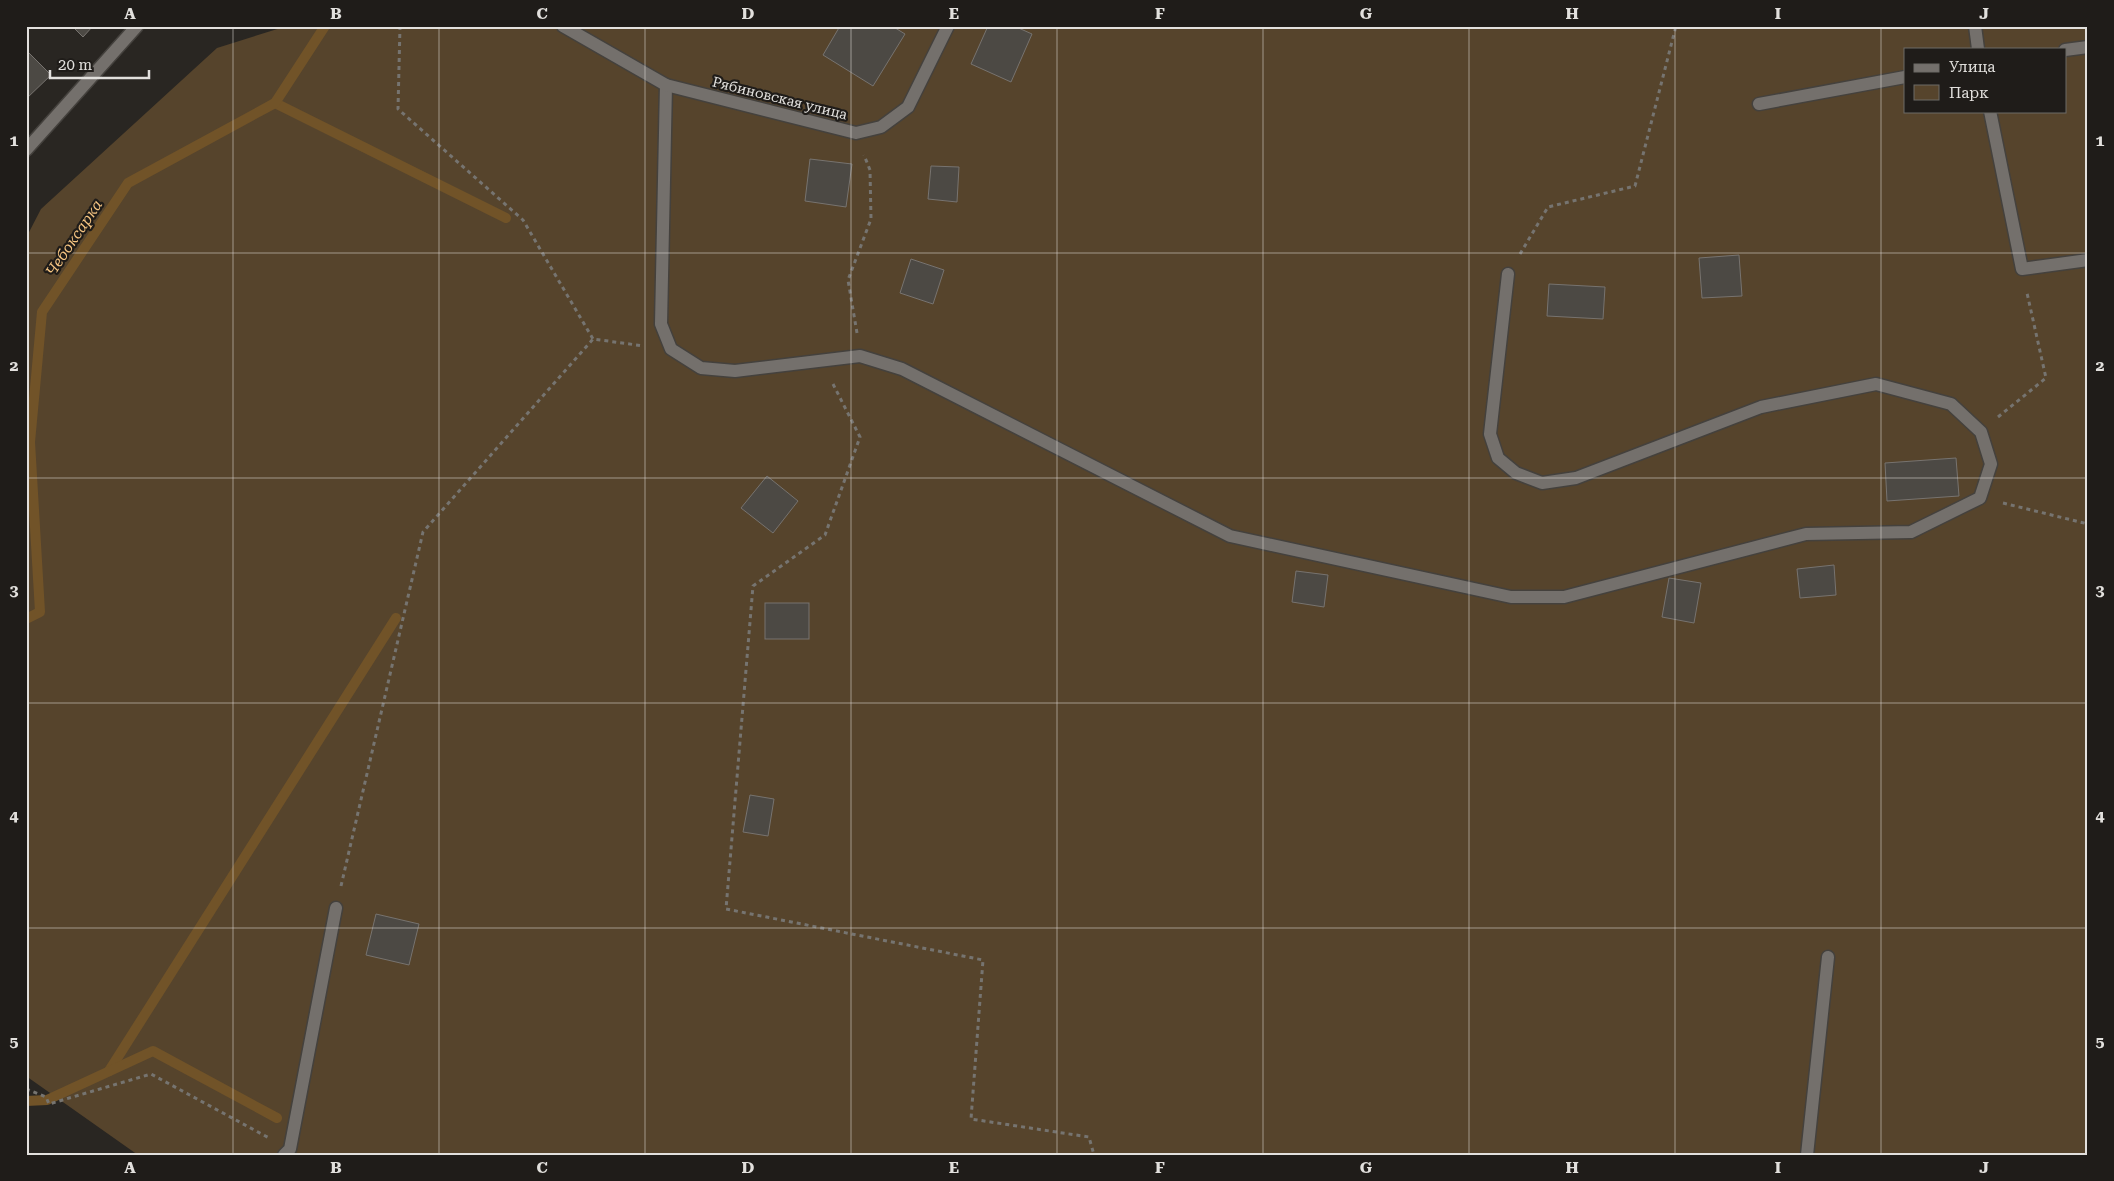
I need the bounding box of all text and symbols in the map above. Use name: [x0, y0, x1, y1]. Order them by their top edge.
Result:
text: A: [124, 4, 136, 23]
text: B: [330, 4, 342, 23]
text: C: [536, 4, 548, 23]
text: D: [742, 4, 755, 23]
text: E: [949, 4, 959, 23]
text: F: [1155, 4, 1165, 23]
text: G: [1360, 4, 1373, 23]
text: H: [1565, 4, 1579, 23]
text: I: [1775, 4, 1781, 23]
text: J: [1979, 4, 1989, 23]
scale bar: [50, 48, 149, 80]
legend: [1904, 48, 2066, 112]
text: 20 m: [58, 56, 93, 74]
text: Улица: [1949, 58, 1995, 76]
street label: Рябиновская улица: [711, 73, 850, 123]
text: Парк: [1949, 84, 1989, 102]
text: 1: [10, 131, 19, 150]
text: 1: [2096, 131, 2105, 150]
water label: Чебоксарка: [42, 196, 106, 280]
text: 2: [10, 356, 19, 375]
text: 2: [2096, 356, 2105, 375]
text: 3: [10, 581, 19, 600]
text: 3: [2096, 581, 2105, 600]
text: 4: [10, 806, 19, 825]
text: 4: [2096, 806, 2105, 825]
text: 5: [10, 1032, 19, 1051]
text: 5: [2096, 1032, 2105, 1051]
text: A: [124, 1158, 136, 1177]
text: B: [330, 1158, 342, 1177]
text: C: [536, 1158, 548, 1177]
text: D: [742, 1158, 755, 1177]
text: E: [949, 1158, 959, 1177]
text: F: [1155, 1158, 1165, 1177]
text: G: [1360, 1158, 1373, 1177]
text: H: [1565, 1158, 1579, 1177]
text: I: [1775, 1158, 1781, 1177]
text: J: [1979, 1158, 1989, 1177]

